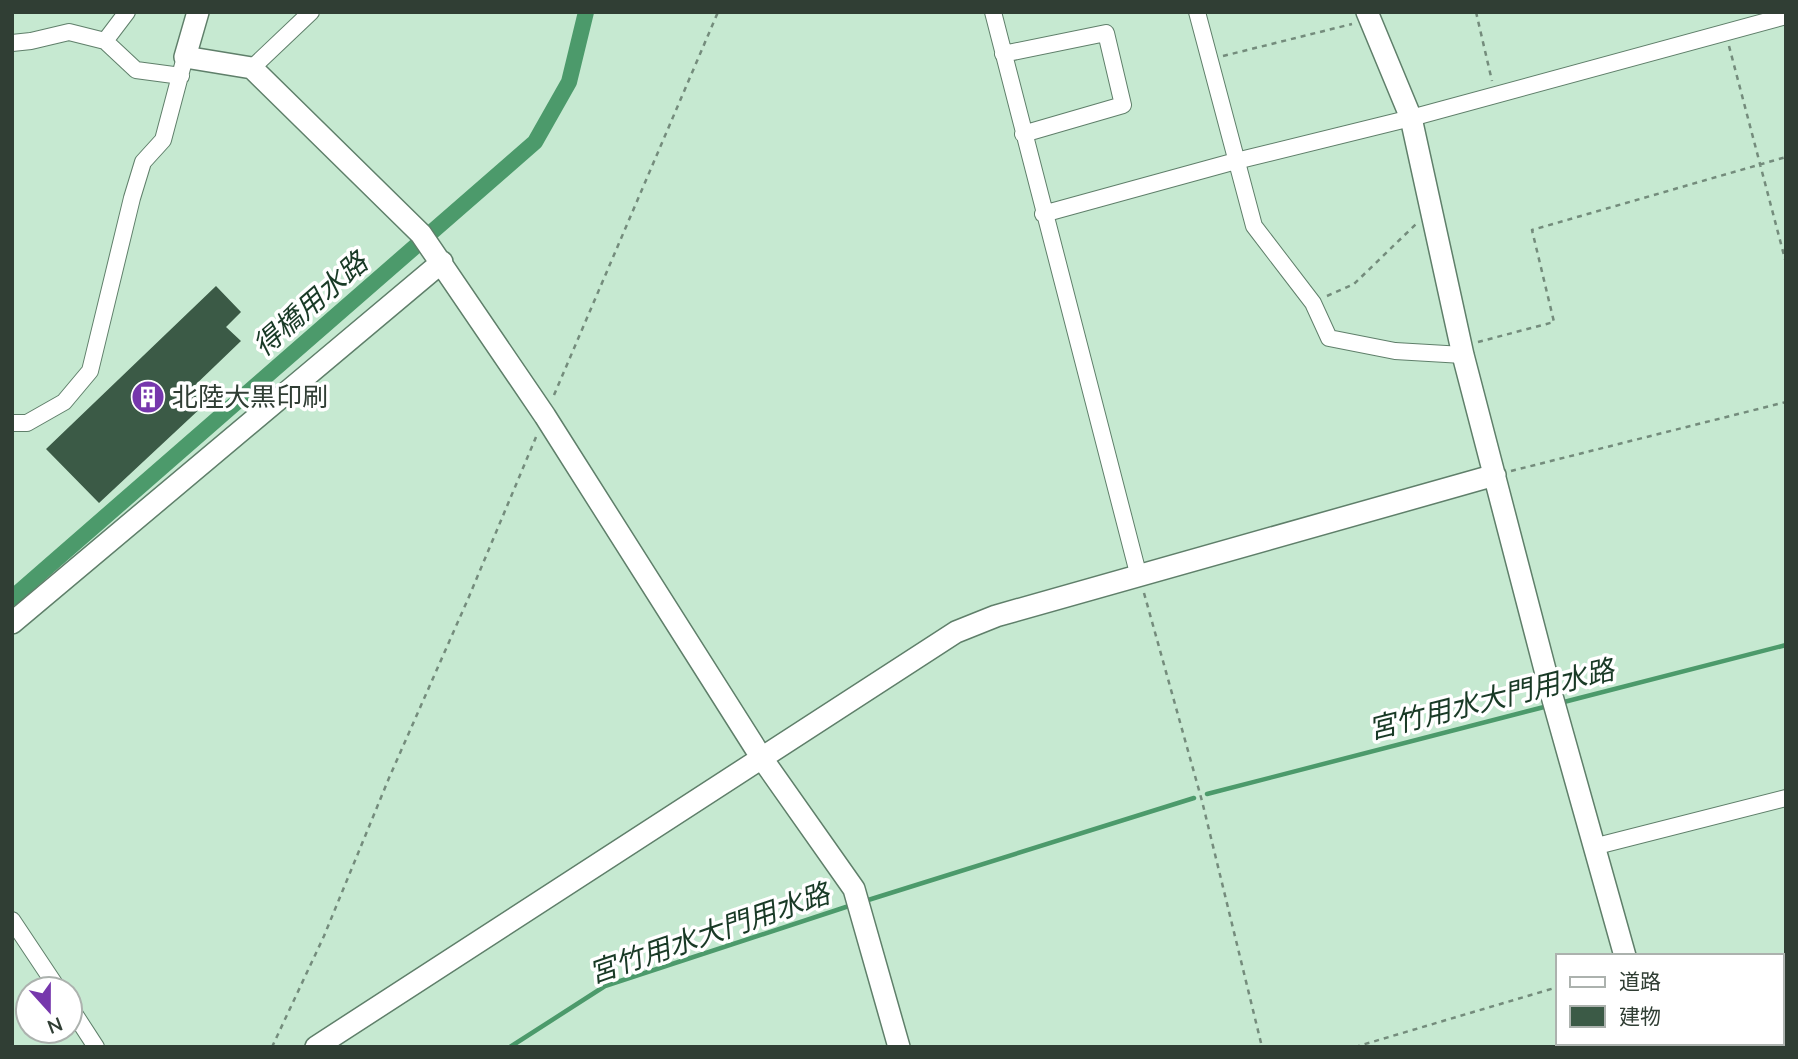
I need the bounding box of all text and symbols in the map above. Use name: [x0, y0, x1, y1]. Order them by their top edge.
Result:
water label: 得橋用水路: [245, 243, 375, 363]
building icon: 北陸大黒印刷: [129, 378, 167, 416]
place label: 北陸大黒印刷: [172, 380, 328, 413]
water label: 宮竹用水大門用水路: [1364, 651, 1619, 746]
water label: 宮竹用水大門用水路: [584, 874, 836, 990]
legend: [1556, 954, 1784, 1045]
text: 道路: [1619, 968, 1661, 994]
north arrow: [14, 975, 84, 1045]
text: 建物: [1619, 1003, 1661, 1029]
text: N: [44, 1012, 66, 1040]

